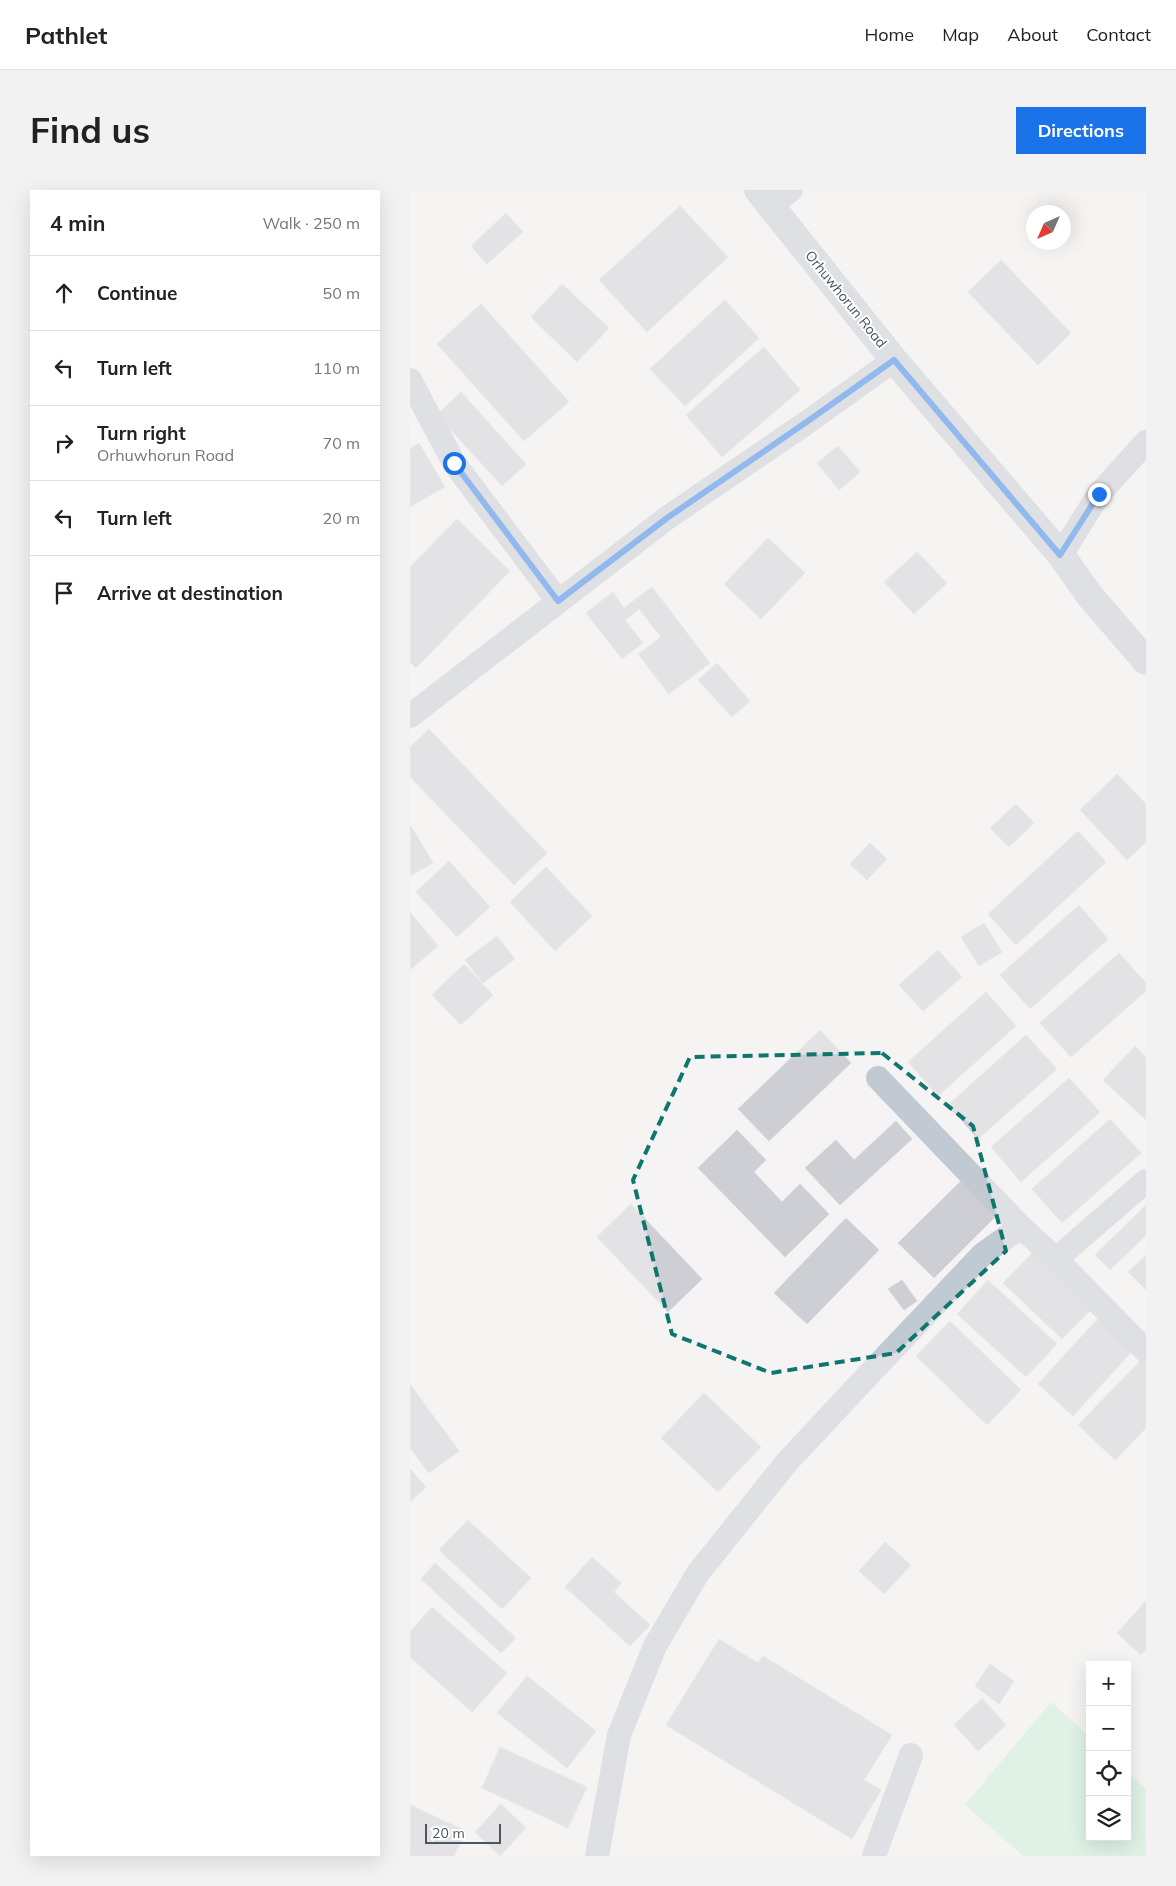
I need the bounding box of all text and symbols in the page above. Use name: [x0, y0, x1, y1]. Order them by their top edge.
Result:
text: Pathlet: [25, 20, 107, 50]
text: Home: [864, 23, 914, 46]
text: Map: [942, 23, 979, 46]
text: About: [1007, 23, 1058, 46]
text: Contact: [1086, 23, 1151, 46]
button: Directions: [1016, 107, 1146, 154]
text: Find us: [30, 108, 150, 152]
north arrow: [1026, 205, 1071, 250]
text: 4 min: [50, 210, 105, 236]
text: Walk · 250 m: [262, 213, 360, 233]
street label: Orhuwhorun Road: [801, 247, 891, 351]
icon: ahead: [50, 279, 78, 307]
text: Continue: [97, 281, 177, 305]
text: 50 m: [323, 283, 360, 303]
icon: left: [50, 354, 78, 382]
text: Turn left: [97, 356, 172, 380]
text: 110 m: [313, 358, 360, 378]
text: Turn right: [97, 421, 186, 445]
icon: right: [50, 429, 78, 457]
text: 70 m: [323, 433, 360, 453]
text: Orhuwhorun Road: [97, 445, 234, 465]
route start: [443, 452, 466, 475]
route end: [1088, 483, 1111, 506]
icon: left: [50, 504, 78, 532]
text: Turn left: [97, 506, 172, 530]
text: 20 m: [323, 508, 360, 528]
icon: arrive: [50, 579, 78, 607]
text: Arrive at destination: [97, 581, 283, 605]
map controls: [1086, 1661, 1131, 1841]
button: +: [1086, 1661, 1131, 1706]
button: −: [1086, 1706, 1131, 1751]
button: locate: [1086, 1751, 1131, 1796]
button: layers: [1086, 1796, 1131, 1841]
scale bar: [425, 1821, 501, 1844]
text: 20 m: [432, 1824, 465, 1842]

